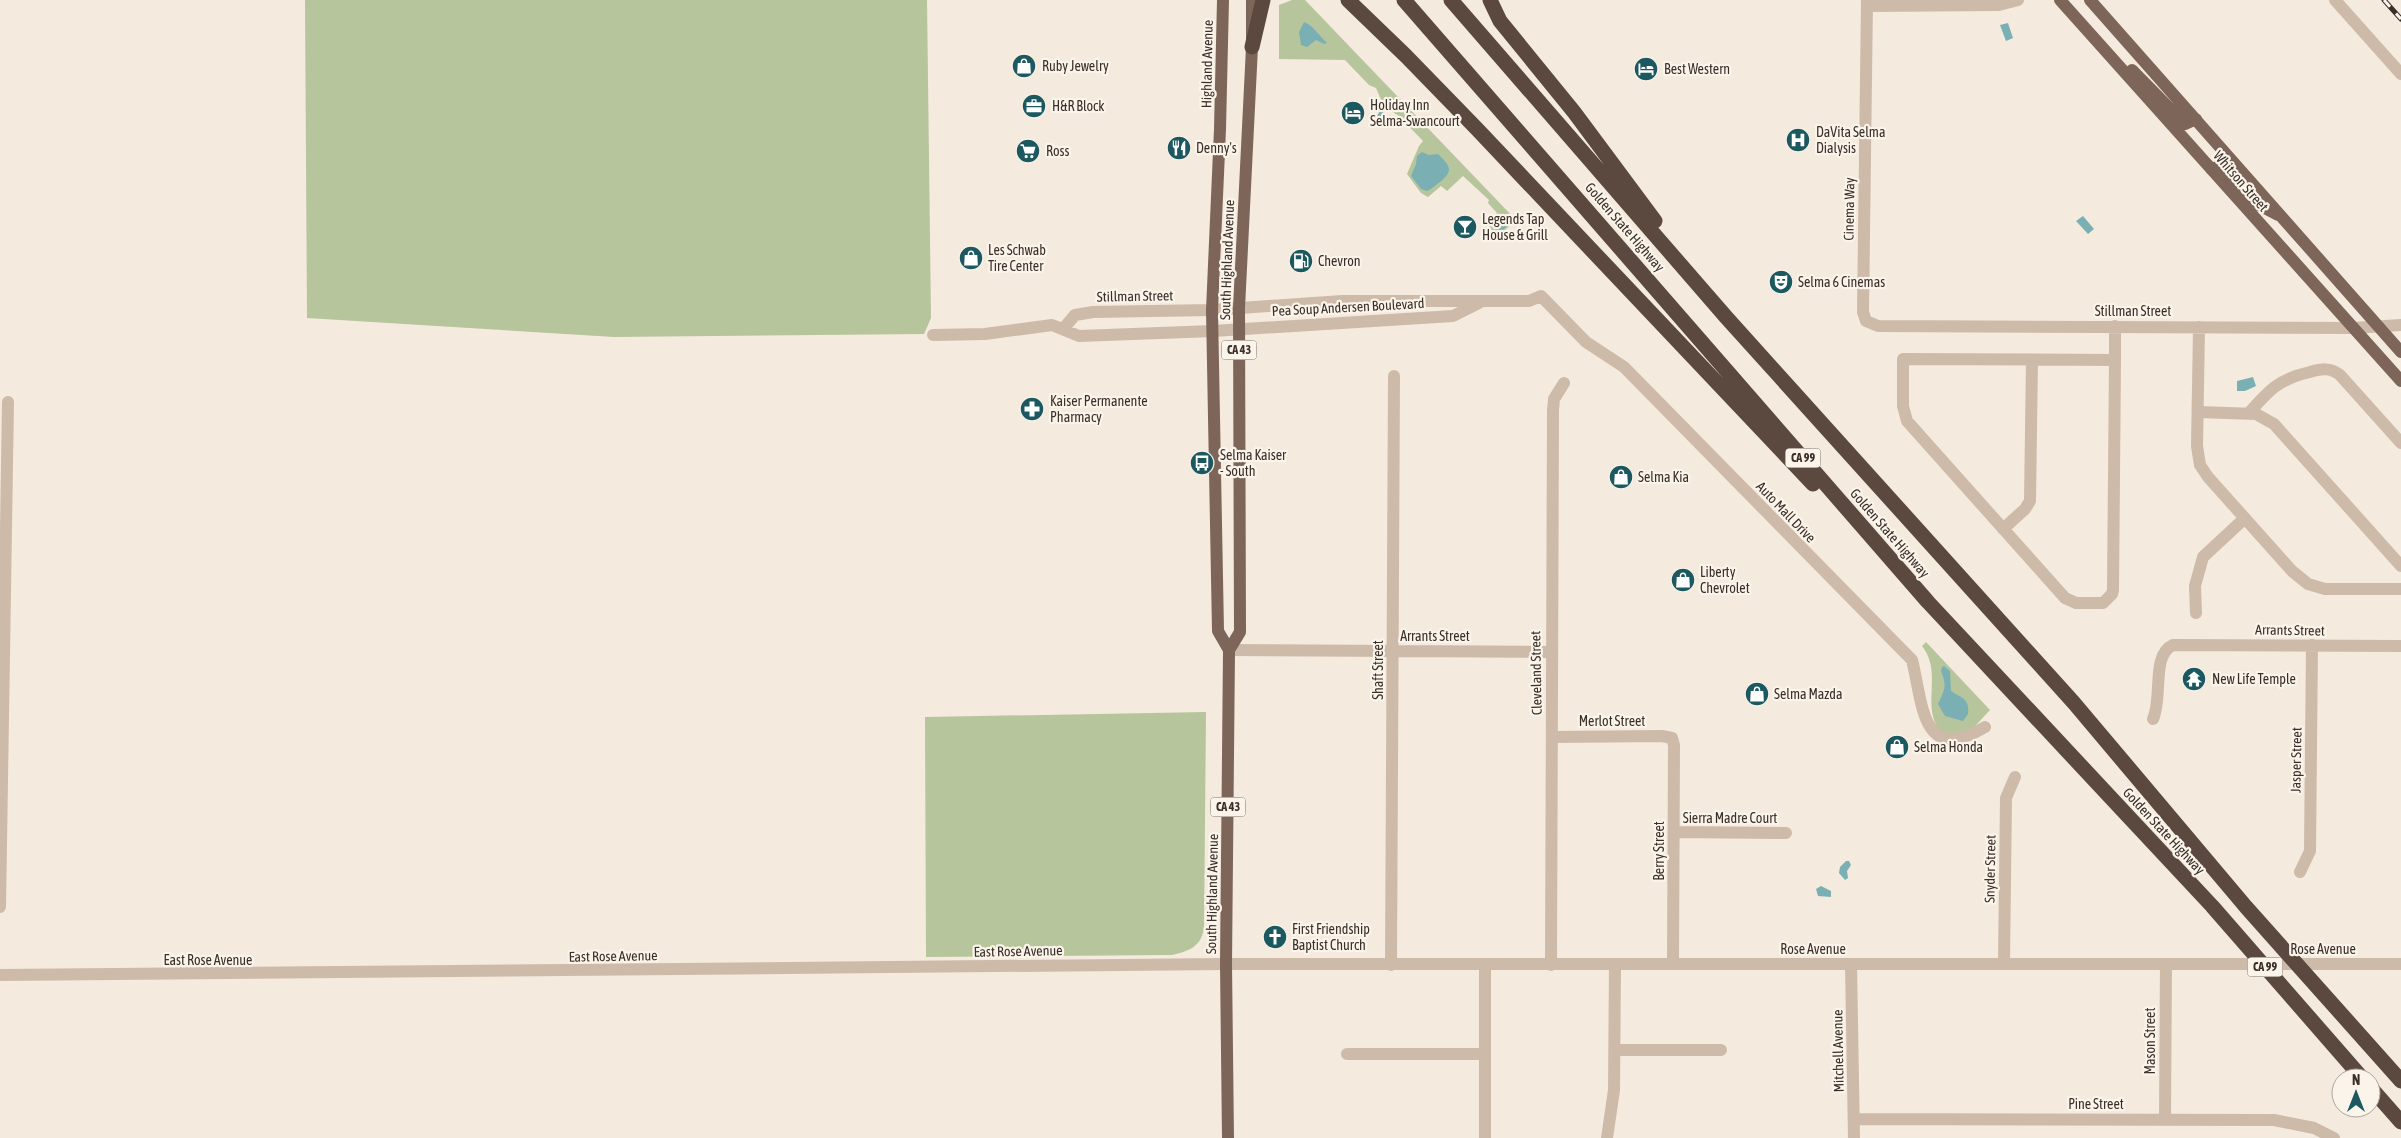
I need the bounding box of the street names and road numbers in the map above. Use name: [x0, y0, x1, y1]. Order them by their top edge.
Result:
street label: Highland Avenue: [1198, 20, 1216, 108]
street label: Whitson Street: [2210, 147, 2272, 215]
street label: Cinema Way: [1840, 177, 1858, 241]
street label: Golden State Highway: [1582, 179, 1668, 275]
street label: South Highland Avenue: [1217, 200, 1237, 320]
street label: Stillman Street: [1097, 287, 1173, 305]
street label: Pea Soup Andersen Boulevard: [1271, 295, 1425, 319]
street label: Stillman Street: [2095, 303, 2171, 319]
road number: CA 43: [1222, 340, 1256, 360]
road number: CA 99: [1786, 448, 1820, 468]
street label: Auto Mall Drive: [1753, 478, 1819, 546]
street label: Golden State Highway: [1847, 485, 1933, 581]
street label: Arrants Street: [2255, 621, 2325, 639]
street label: Arrants Street: [1400, 628, 1470, 644]
street label: Cleveland Street: [1527, 631, 1545, 715]
street label: Shaft Street: [1370, 640, 1386, 700]
street label: Merlot Street: [1579, 713, 1645, 729]
street label: Jasper Street: [2287, 727, 2305, 793]
street label: Golden State Highway: [2120, 784, 2208, 878]
road number: CA 43: [1210, 798, 1246, 816]
street label: Sierra Madre Court: [1683, 810, 1777, 826]
street label: Berry Street: [1651, 821, 1667, 881]
street label: South Highland Avenue: [1203, 834, 1221, 954]
street label: Snyder Street: [1981, 835, 1999, 903]
street label: Rose Avenue: [1780, 941, 1846, 957]
street label: Rose Avenue: [2290, 941, 2356, 957]
street label: East Rose Avenue: [973, 942, 1063, 960]
street label: East Rose Avenue: [568, 947, 658, 965]
street label: East Rose Avenue: [164, 952, 252, 968]
road number: CA 99: [2248, 958, 2282, 976]
street label: Mason Street: [2142, 1008, 2158, 1074]
street label: Mitchell Avenue: [1829, 1009, 1847, 1093]
street label: Pine Street: [2068, 1096, 2124, 1112]

